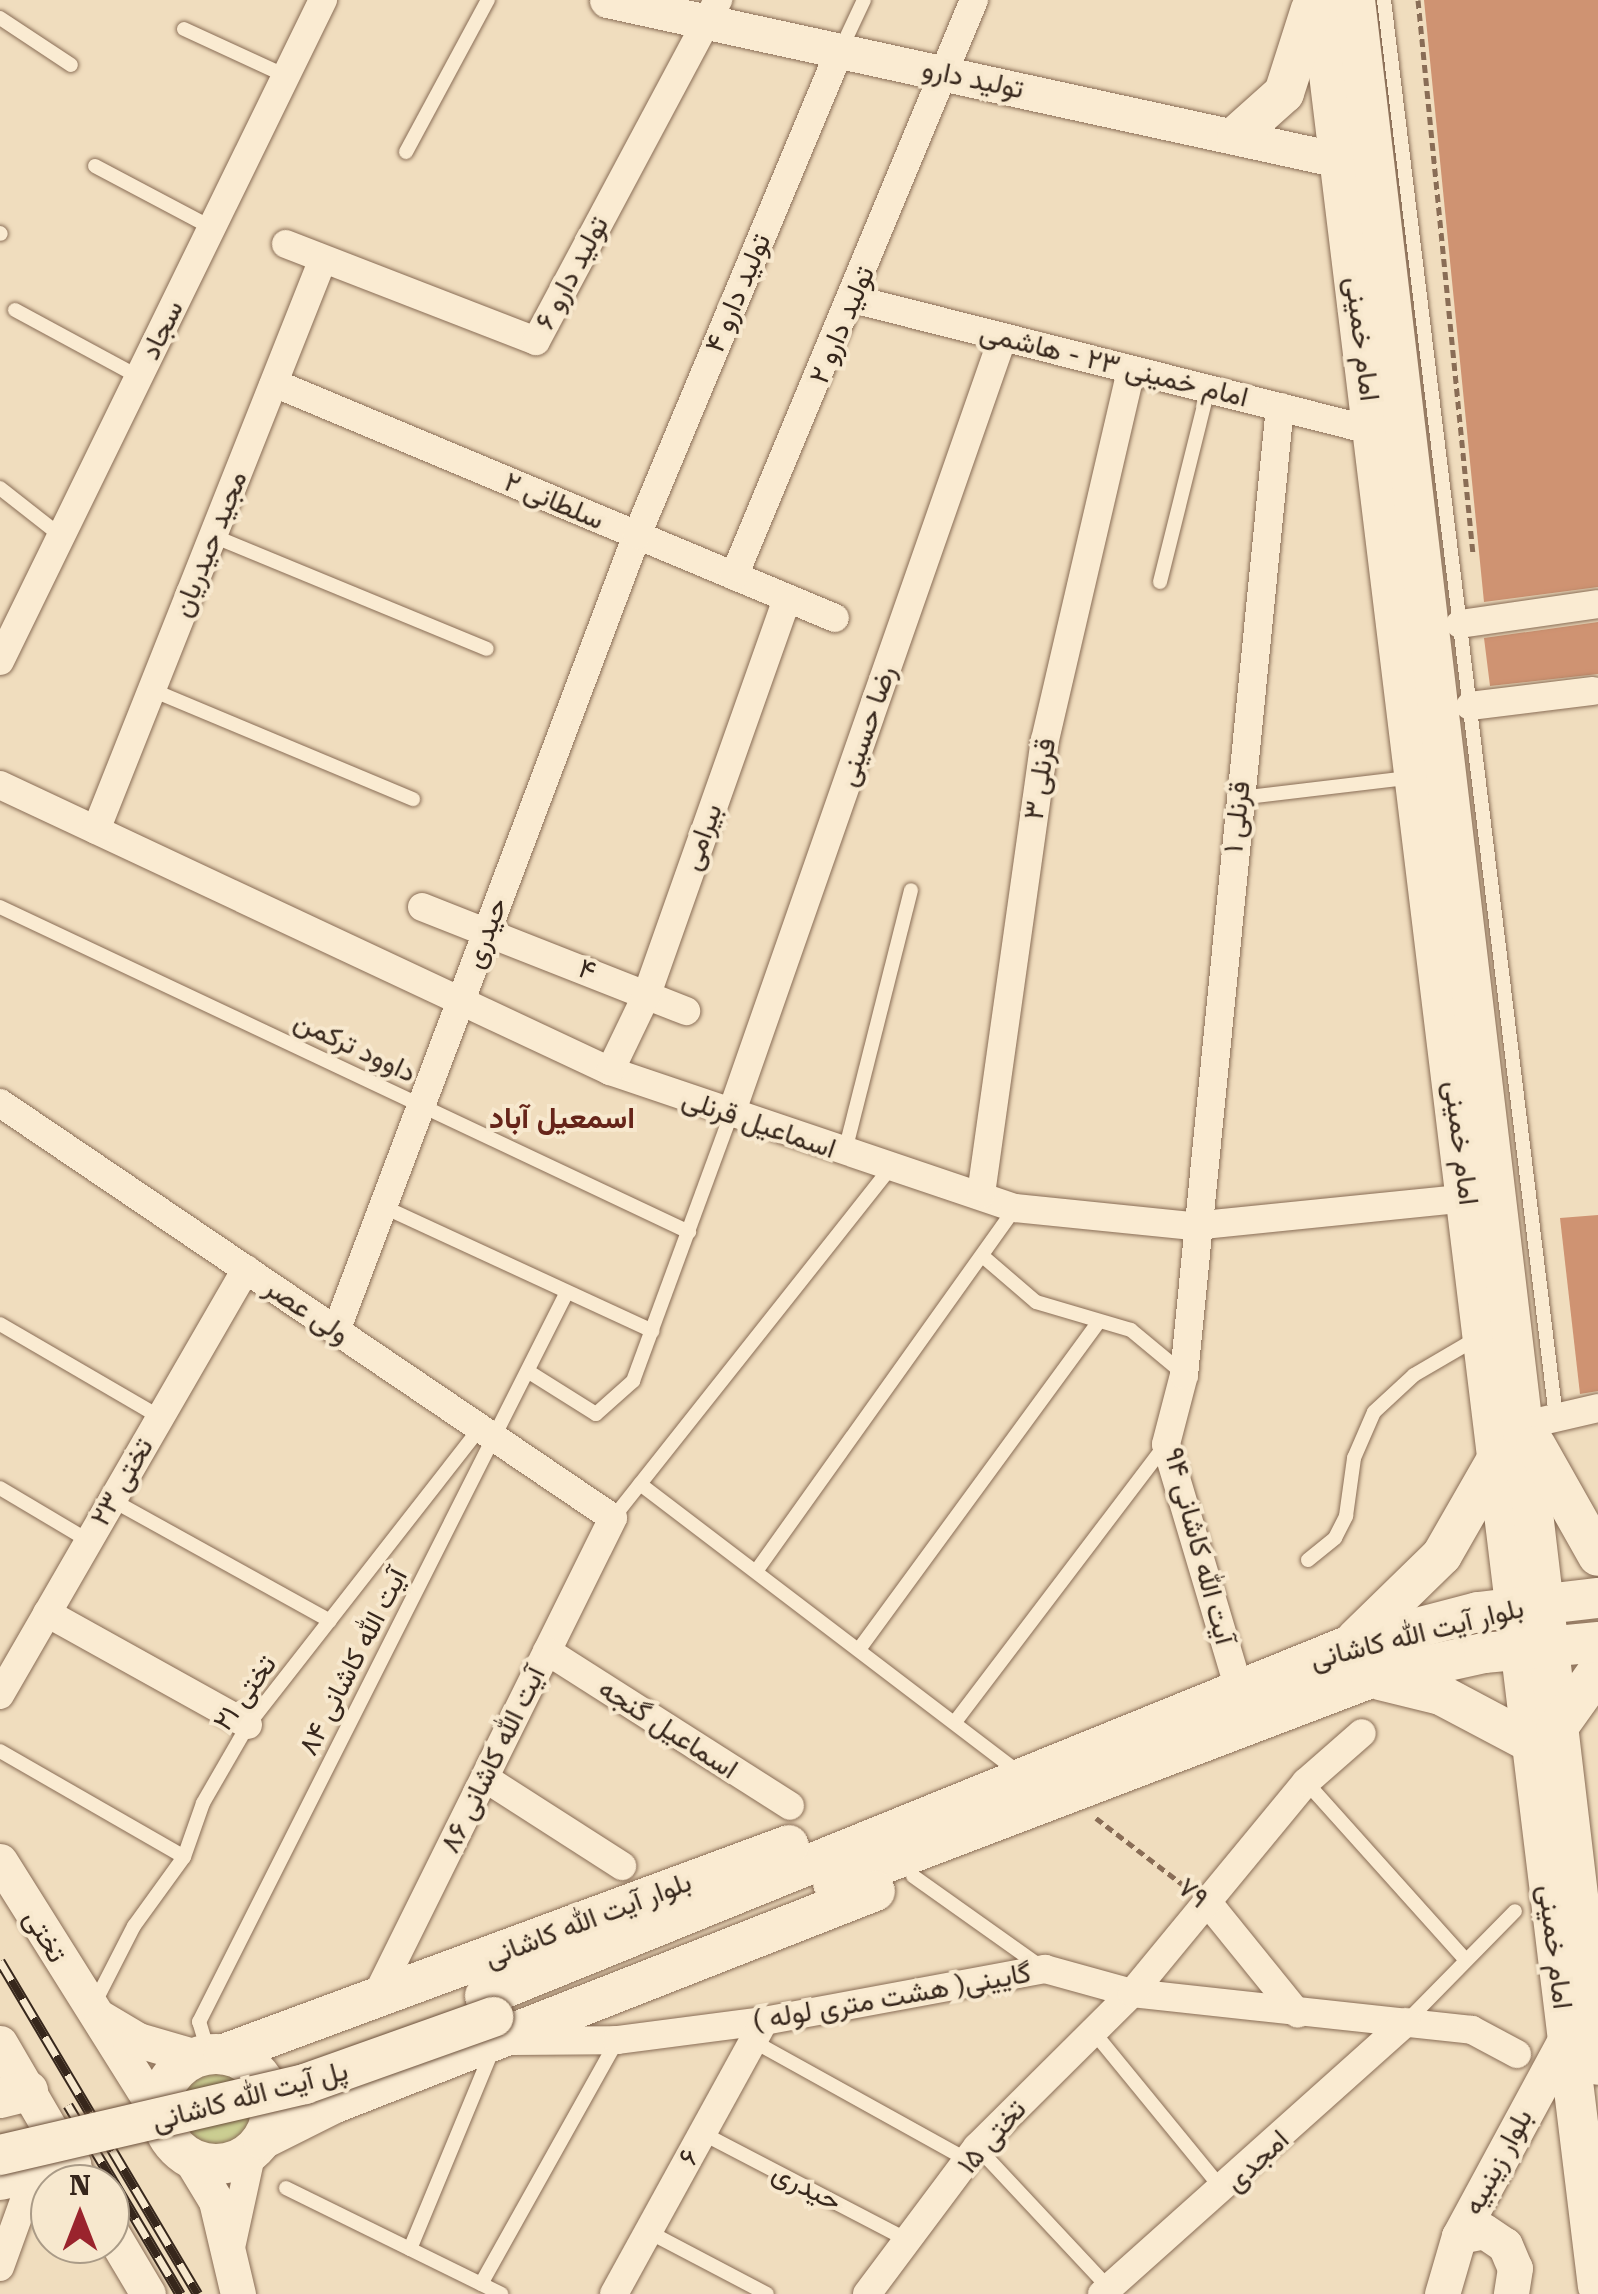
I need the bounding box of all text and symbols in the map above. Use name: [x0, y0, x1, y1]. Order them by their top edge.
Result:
street label: تولید دارو: [919, 52, 1027, 106]
street label: تولید دارو ۶: [528, 211, 616, 335]
street label: تولید دارو ۴: [698, 229, 778, 357]
street label: تولید دارو ۲: [802, 261, 882, 389]
street label: امام خمینی: [1338, 275, 1386, 403]
street label: سجاد: [133, 295, 191, 365]
street label: امام خمینی ۲۳ - هاشمی: [976, 315, 1252, 415]
street label: ۲ سلطانی: [499, 465, 609, 537]
street label: مجید حیدریان: [165, 466, 255, 622]
street label: رضا حسینی: [831, 661, 903, 791]
street label: قرنلی ۳: [1017, 736, 1063, 822]
street label: قرنلی ۱: [1217, 779, 1257, 855]
street label: بیرامی: [675, 799, 729, 875]
street label: حیدری: [457, 893, 515, 973]
street label: ۴: [573, 951, 601, 989]
street label: داوود ترکمن: [289, 1004, 421, 1090]
street label: امام خمینی: [1437, 1079, 1485, 1207]
street label: اسماعیل قرنلی: [678, 1082, 840, 1166]
district label: اسمعیل آباد: [489, 1100, 635, 1136]
street label: ولی عصر: [258, 1270, 356, 1352]
street label: تختی ۲۳: [83, 1432, 161, 1532]
street label: آیت الله کاشانی ۹۴: [1157, 1444, 1241, 1648]
street label: آیت الله کاشانی ۸۴: [291, 1563, 415, 1761]
street label: بلوار آیت الله کاشانی: [1307, 1591, 1527, 1677]
street label: تختی ۲۱: [206, 1648, 284, 1738]
street label: آیت الله کاشانی ۸۶: [433, 1661, 553, 1859]
street label: اسماعیل گنجه: [592, 1672, 744, 1786]
street label: بلوار آیت الله کاشانی: [480, 1865, 696, 1975]
street label: ۷۹: [1171, 1870, 1215, 1916]
street label: امام خمینی: [1531, 1883, 1579, 2011]
street label: تختی: [16, 1903, 74, 1969]
street label: گایینی( هشت متری لوله ): [750, 1956, 1034, 2038]
street label: پل آیت الله کاشانی: [148, 2054, 352, 2138]
street label: تختی ۱۵: [951, 2093, 1033, 2181]
street label: بلوار زینبیه: [1456, 2103, 1540, 2221]
street label: امجدی: [1218, 2123, 1296, 2199]
street label: ۶: [671, 2143, 707, 2171]
street label: حیدری: [767, 2155, 847, 2219]
north arrow: [30, 2164, 130, 2264]
text: N: [69, 2169, 91, 2202]

